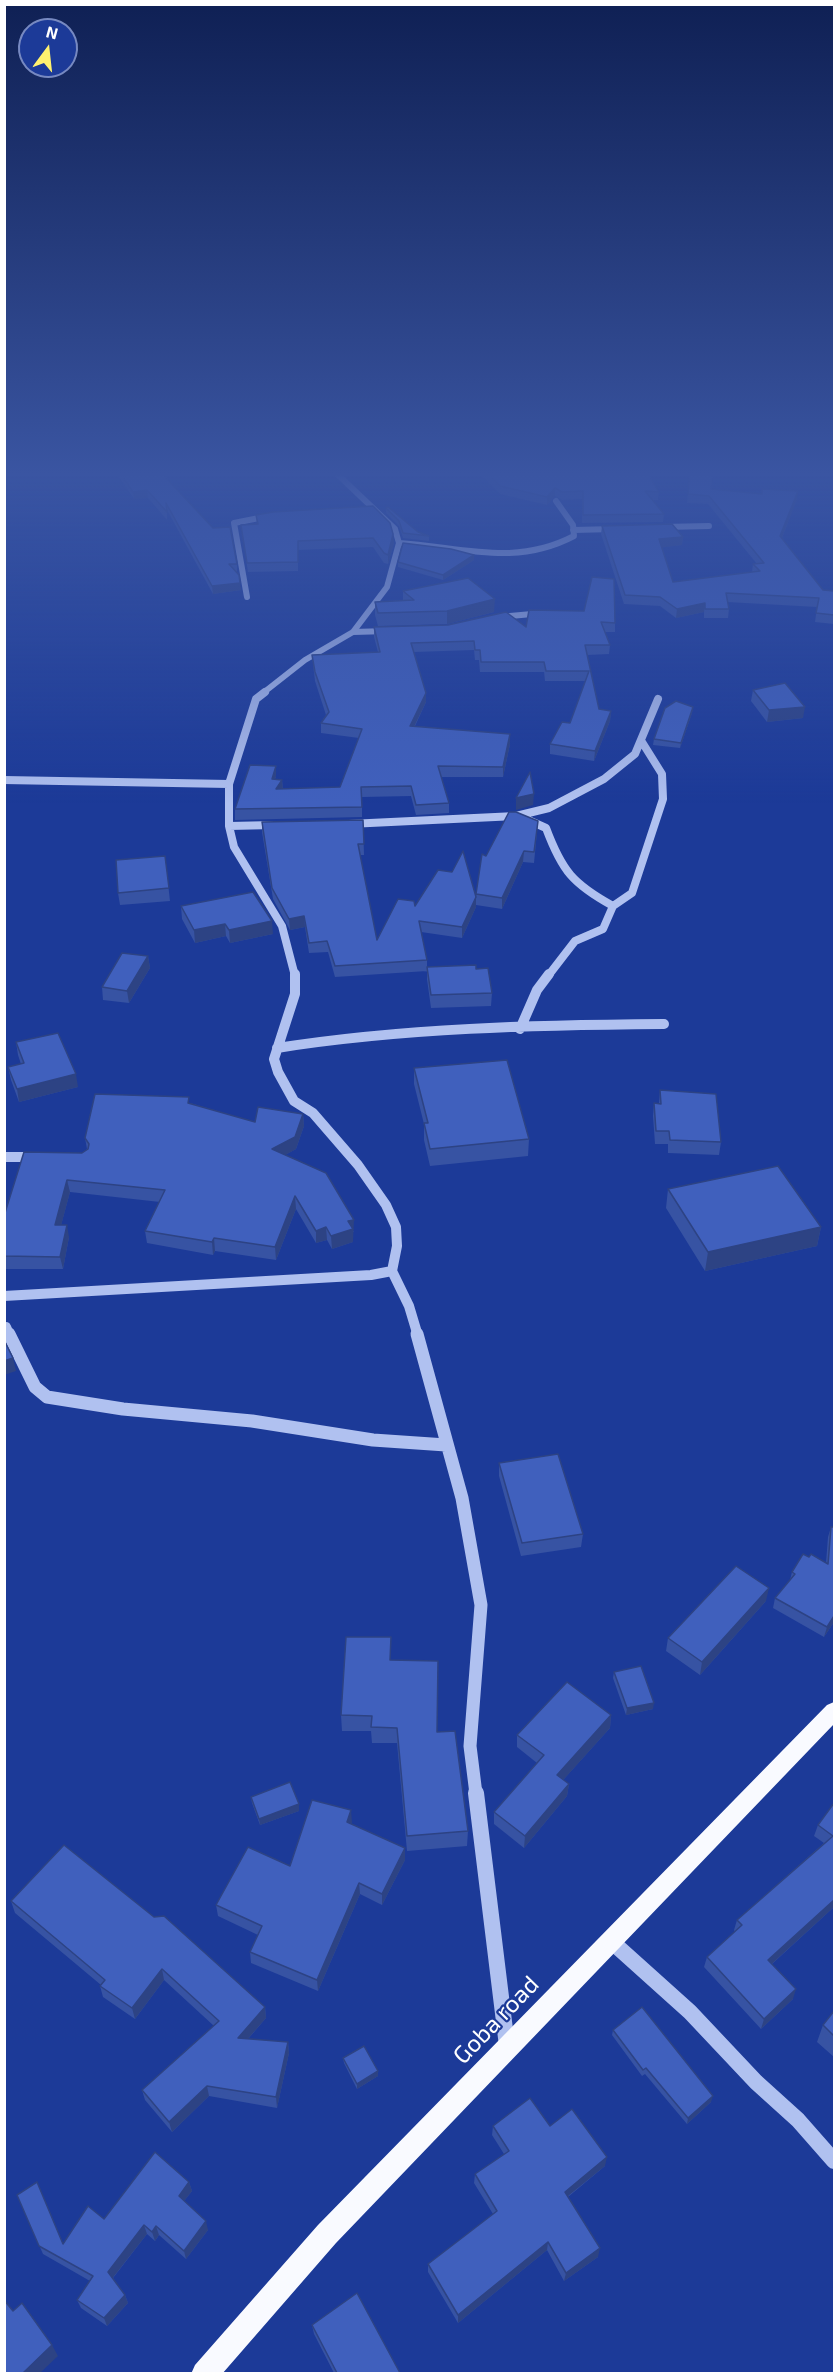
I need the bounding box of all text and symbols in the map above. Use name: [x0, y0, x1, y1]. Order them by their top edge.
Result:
north arrow: [18, 18, 78, 78]
text: N: [44, 21, 60, 43]
street label: Goba road: [447, 1970, 545, 2070]

